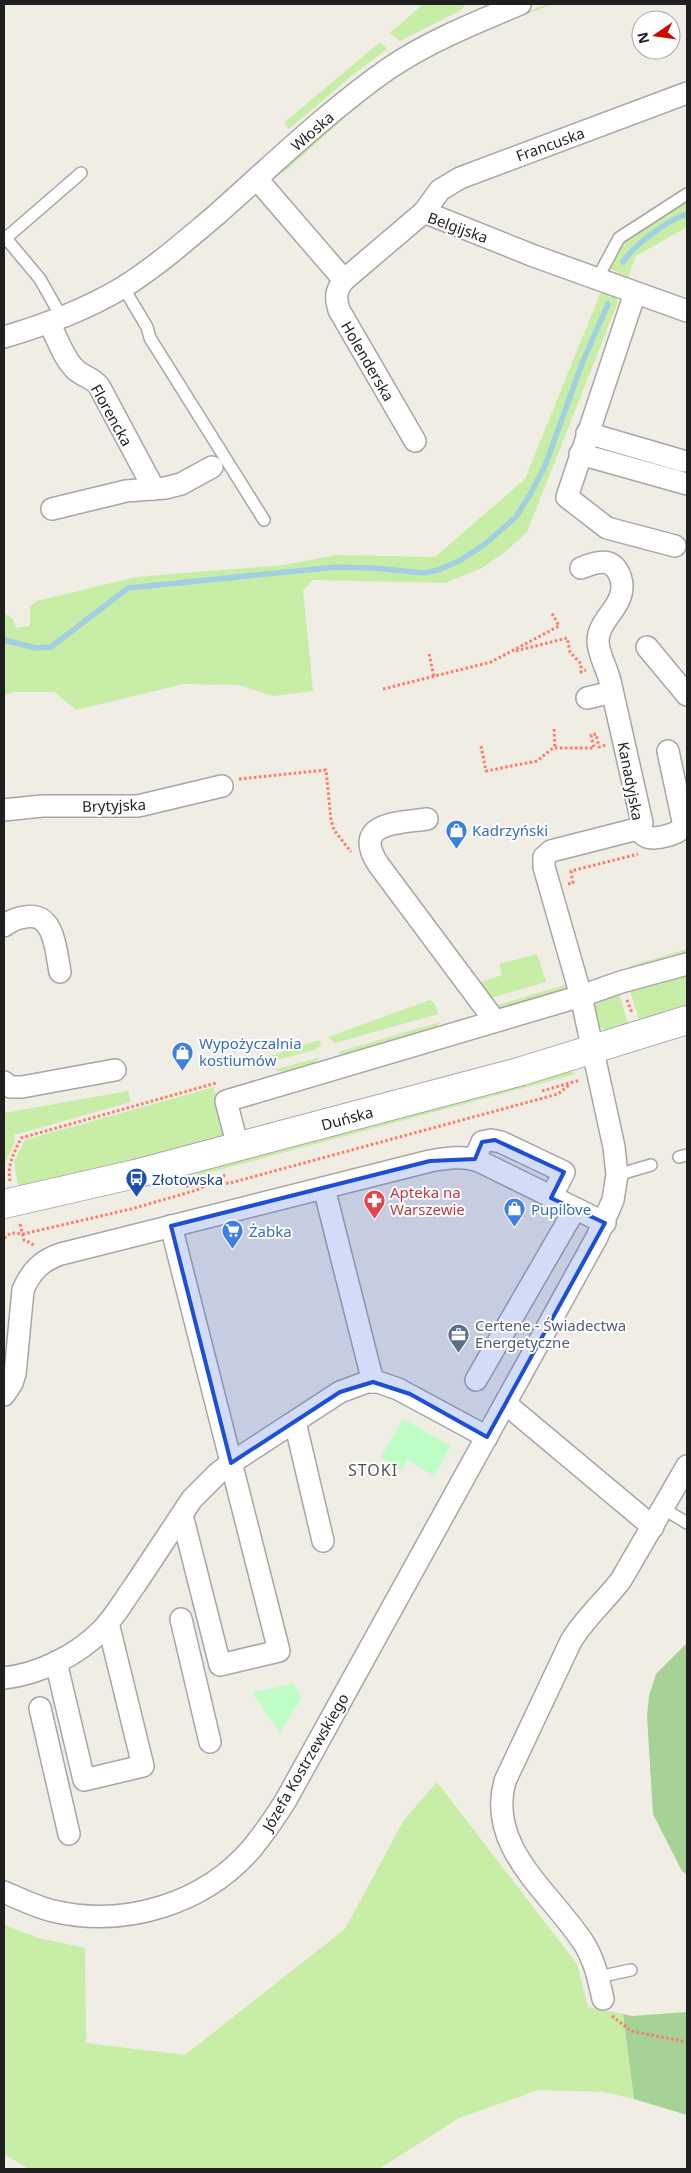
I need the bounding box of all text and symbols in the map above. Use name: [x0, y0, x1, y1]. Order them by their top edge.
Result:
north arrow: [631, 10, 681, 60]
text: N: [632, 30, 653, 46]
street label: Włoska: [286, 107, 338, 155]
street label: Francuska: [513, 122, 587, 166]
street label: Belgijska: [425, 207, 491, 247]
street label: Holenderska: [337, 317, 399, 405]
street label: Florencka: [87, 380, 137, 450]
street label: Kanadyjska: [614, 740, 648, 822]
street label: Brytyjska: [82, 794, 146, 816]
shop icon: Kadrzyński: [444, 818, 468, 849]
place label: Kadrzyński: [472, 820, 548, 840]
place label: Wypożyczalnia kostiumów: [199, 1033, 302, 1070]
shop icon: Wypożyczalnia kostiumów: [171, 1040, 195, 1071]
street label: Duńska: [319, 1101, 375, 1135]
bus stop icon: Złotowska: [124, 1167, 148, 1198]
place label: Złotowska: [152, 1169, 223, 1189]
place label: Apteka na Warszewie: [390, 1182, 465, 1219]
pharmacy icon: Apteka na Warszewie: [362, 1189, 386, 1220]
shop icon: Pupilove: [503, 1197, 527, 1228]
place label: Pupilove: [531, 1199, 591, 1219]
supermarket icon: Żabka: [221, 1219, 245, 1250]
place label: Żabka: [249, 1221, 292, 1241]
place label: Certene - Świadectwa Energetyczne: [475, 1315, 626, 1352]
office icon: Certene - Świadectwa Energetyczne: [447, 1322, 471, 1353]
district label: STOKI: [348, 1459, 398, 1481]
street label: Józefa Kostrzewskiego: [256, 1689, 353, 1836]

